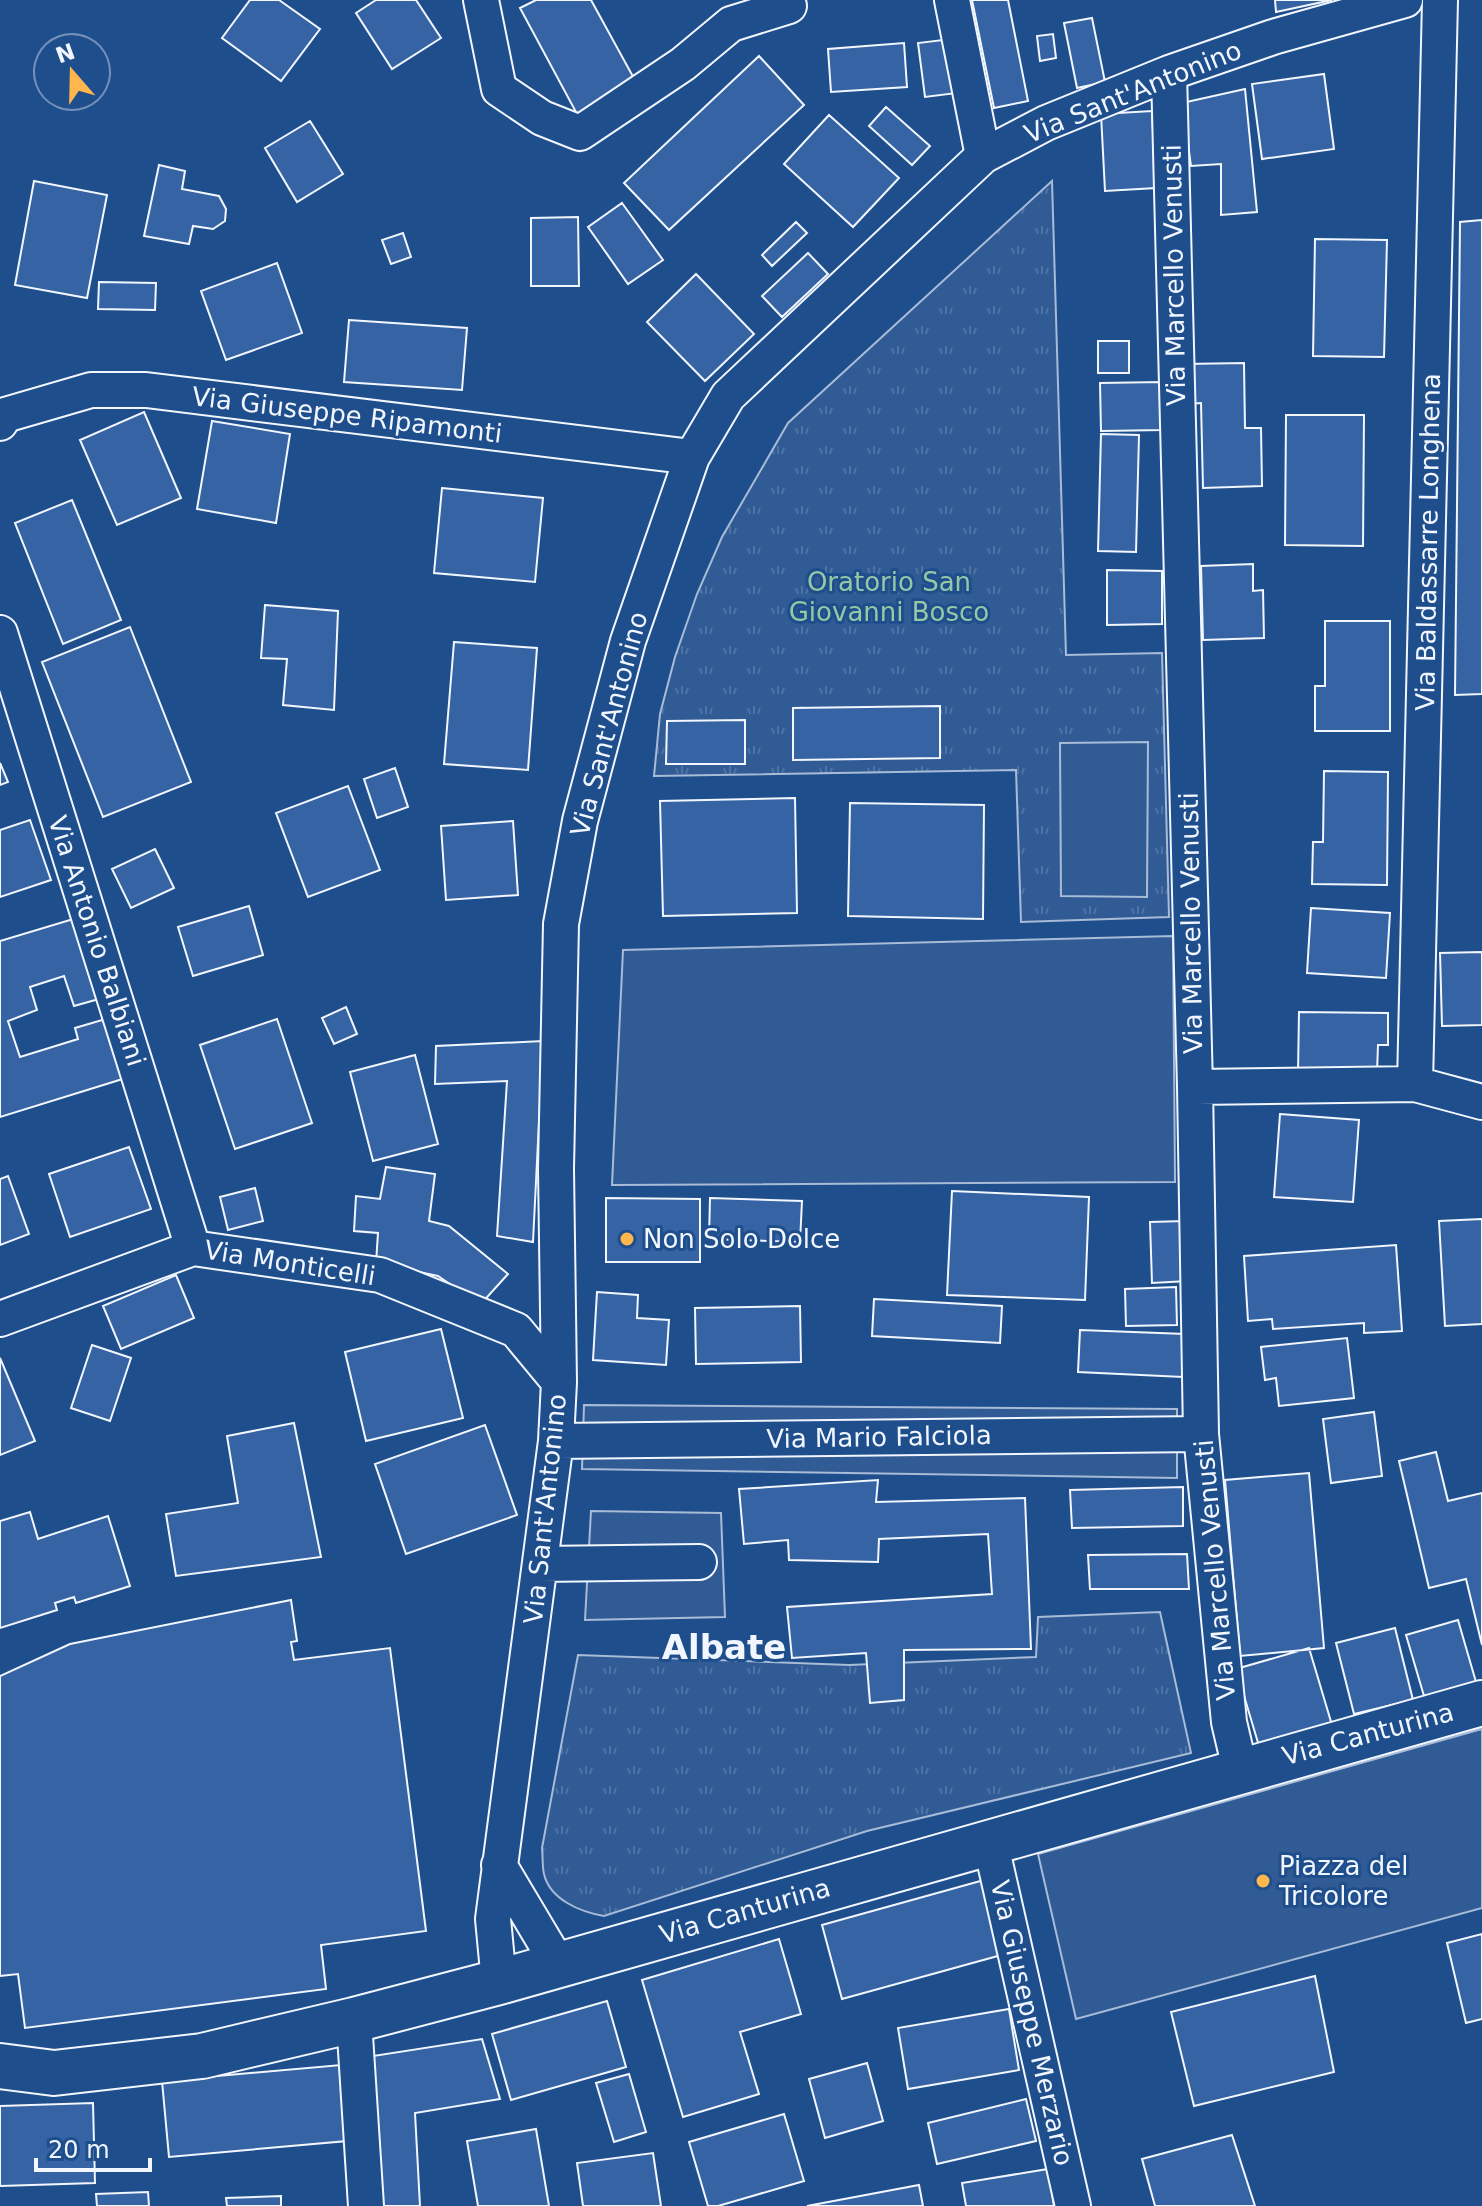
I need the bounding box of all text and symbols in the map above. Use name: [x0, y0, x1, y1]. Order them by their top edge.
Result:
north arrow: [32, 32, 112, 112]
street label: Via Sant'Antonino: [1020, 35, 1246, 149]
text: N: [52, 39, 78, 69]
street label: Via Marcello Venusti: [1157, 144, 1191, 406]
street label: Via Baldassarre Longhena: [1410, 373, 1446, 711]
street label: Via Giuseppe Ripamonti: [190, 381, 504, 449]
park label: Oratorio San Giovanni Bosco: [789, 567, 989, 627]
street label: Via Sant'Antonino: [565, 608, 653, 840]
street label: Via Marcello Venusti: [1174, 792, 1208, 1054]
street label: Via Antonio Balbiani: [42, 812, 152, 1070]
place label: Non Solo Dolce: [643, 1224, 840, 1254]
marker: Non Solo Dolce: [618, 1230, 636, 1248]
street label: Via Monticelli: [202, 1235, 378, 1291]
street label: Via Sant'Antonino: [518, 1392, 572, 1626]
street label: Via Mario Falciola: [766, 1420, 992, 1454]
street label: Via Marcello Venusti: [1189, 1438, 1241, 1702]
district label: Albate: [662, 1627, 786, 1667]
street label: Via Canturina: [1279, 1697, 1457, 1771]
place label: Piazza del Tricolore: [1278, 1851, 1408, 1911]
street label: Via Canturina: [656, 1872, 834, 1950]
marker: Piazza del Tricolore: [1254, 1872, 1272, 1890]
street label: Via Giuseppe Merzario: [985, 1877, 1079, 2169]
scale bar: [36, 2122, 150, 2172]
text: 20 m: [48, 2136, 110, 2164]

